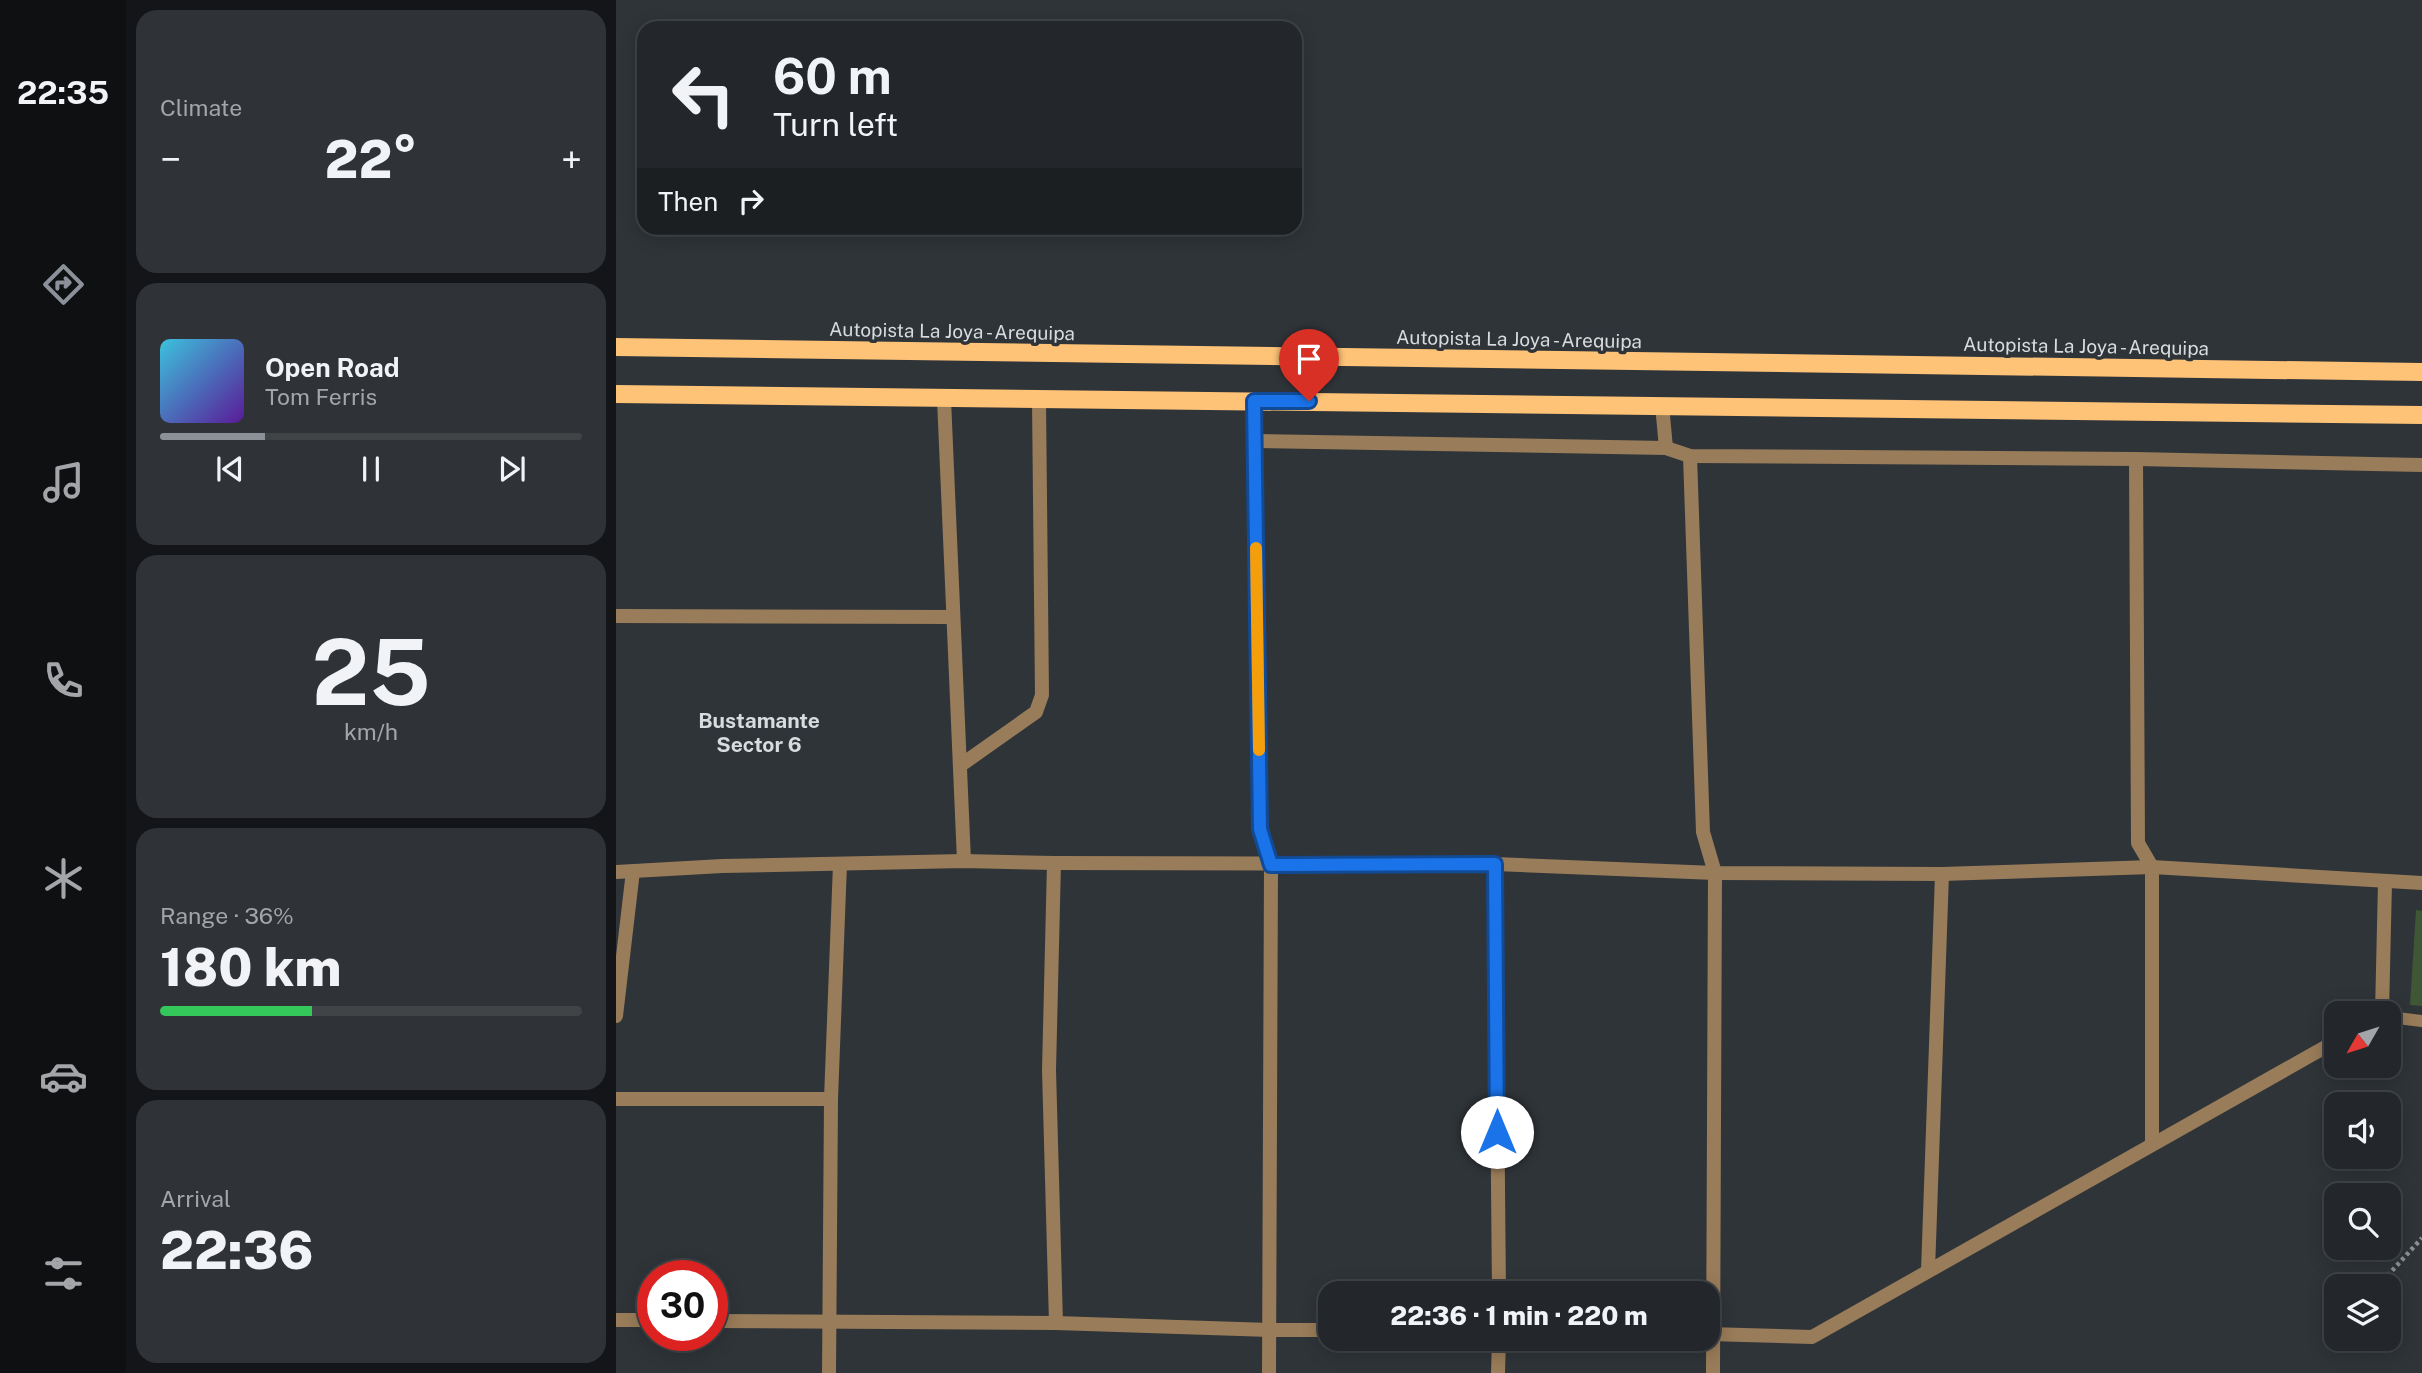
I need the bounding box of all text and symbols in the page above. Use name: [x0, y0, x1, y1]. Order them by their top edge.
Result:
text: 60 m: [773, 47, 892, 105]
icon: left: [658, 49, 749, 140]
text: 22:35: [17, 74, 109, 111]
text: Climate: [160, 94, 242, 121]
text: Turn left: [773, 106, 898, 143]
text: 22°: [325, 129, 417, 190]
text: −: [160, 137, 181, 182]
text: +: [561, 137, 582, 182]
icon: right: [732, 182, 770, 220]
text: Then: [658, 186, 718, 217]
icon: directions: [39, 260, 88, 309]
street label: Autopista La Joya - Arequipa: [829, 318, 1075, 344]
street label: Autopista La Joya - Arequipa: [1396, 326, 1642, 352]
pin: [1279, 329, 1339, 401]
street label: Autopista La Joya - Arequipa: [1963, 333, 2209, 359]
icon: arrive: [1290, 340, 1328, 378]
text: Open Road: [265, 352, 400, 383]
text: Tom Ferris: [265, 383, 377, 410]
icon: previous: [211, 450, 249, 488]
icon: pause: [352, 450, 390, 488]
icon: next: [493, 450, 531, 488]
icon: music: [39, 458, 88, 507]
text: 25: [311, 619, 431, 725]
icon: phone: [39, 656, 88, 705]
district label: Bustamante Sector 6: [698, 708, 820, 757]
text: km/h: [344, 718, 398, 745]
icon: climate: [39, 854, 88, 903]
text: Range · 36%: [160, 902, 294, 929]
text: 180 km: [160, 937, 342, 998]
north arrow: [2324, 1001, 2401, 1078]
map controls: [2324, 1001, 2401, 1351]
icon: car: [39, 1052, 88, 1101]
button: sound: [2324, 1092, 2401, 1169]
position arrow: [1460, 1095, 1534, 1169]
button: search: [2324, 1183, 2401, 1260]
text: Arrival: [160, 1185, 231, 1212]
text: 22:36: [160, 1220, 313, 1281]
icon: filters: [39, 1249, 88, 1298]
speed limit sign: 30: [637, 1260, 728, 1351]
button: layers: [2324, 1274, 2401, 1351]
text: 22:36 · 1 min · 220 m: [1390, 1300, 1648, 1331]

